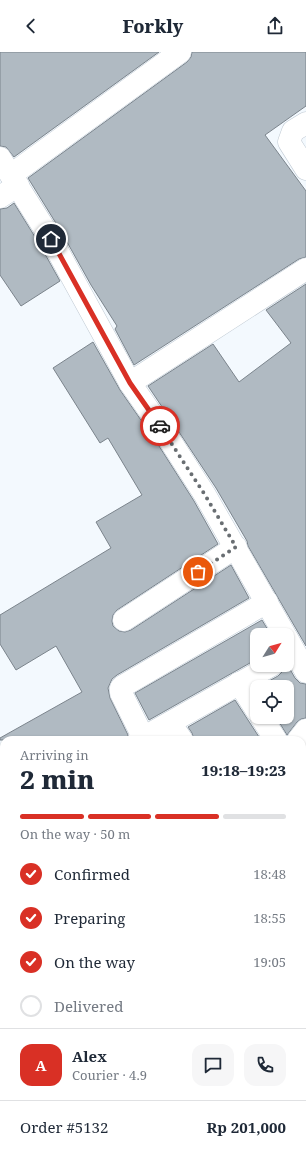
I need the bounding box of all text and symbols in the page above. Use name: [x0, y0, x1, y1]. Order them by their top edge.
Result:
text: Forkly: [123, 14, 183, 38]
icon: back: [20, 15, 42, 37]
icon: share: [264, 15, 286, 37]
pin: [34, 222, 68, 256]
icon: home: [40, 228, 62, 250]
courier: [140, 406, 180, 446]
icon: car: [149, 415, 171, 437]
pin: [181, 555, 215, 589]
icon: bag: [187, 561, 209, 583]
north arrow: [250, 628, 294, 672]
map controls: [250, 628, 294, 724]
button: locate: [250, 680, 294, 724]
text: Arriving in: [20, 746, 89, 764]
text: 19:18–19:23: [201, 760, 286, 780]
text: 2 min: [20, 761, 95, 797]
text: On the way · 50 m: [20, 825, 130, 843]
icon: check: [20, 863, 42, 885]
text: Confirmed: [54, 864, 130, 884]
text: 18:48: [253, 865, 286, 883]
icon: check: [20, 907, 42, 929]
text: Preparing: [54, 908, 125, 928]
text: 18:55: [253, 909, 286, 927]
icon: check: [20, 951, 42, 973]
text: On the way: [54, 952, 135, 972]
text: 19:05: [253, 953, 286, 971]
text: Delivered: [54, 996, 123, 1016]
button: chat: [192, 1044, 234, 1086]
button: phone: [244, 1044, 286, 1086]
text: Alex: [72, 1046, 107, 1066]
text: A: [35, 1055, 47, 1075]
text: Courier · 4.9: [72, 1066, 147, 1084]
text: Order #5132: [20, 1117, 108, 1137]
text: Rp 201,000: [206, 1117, 286, 1137]

